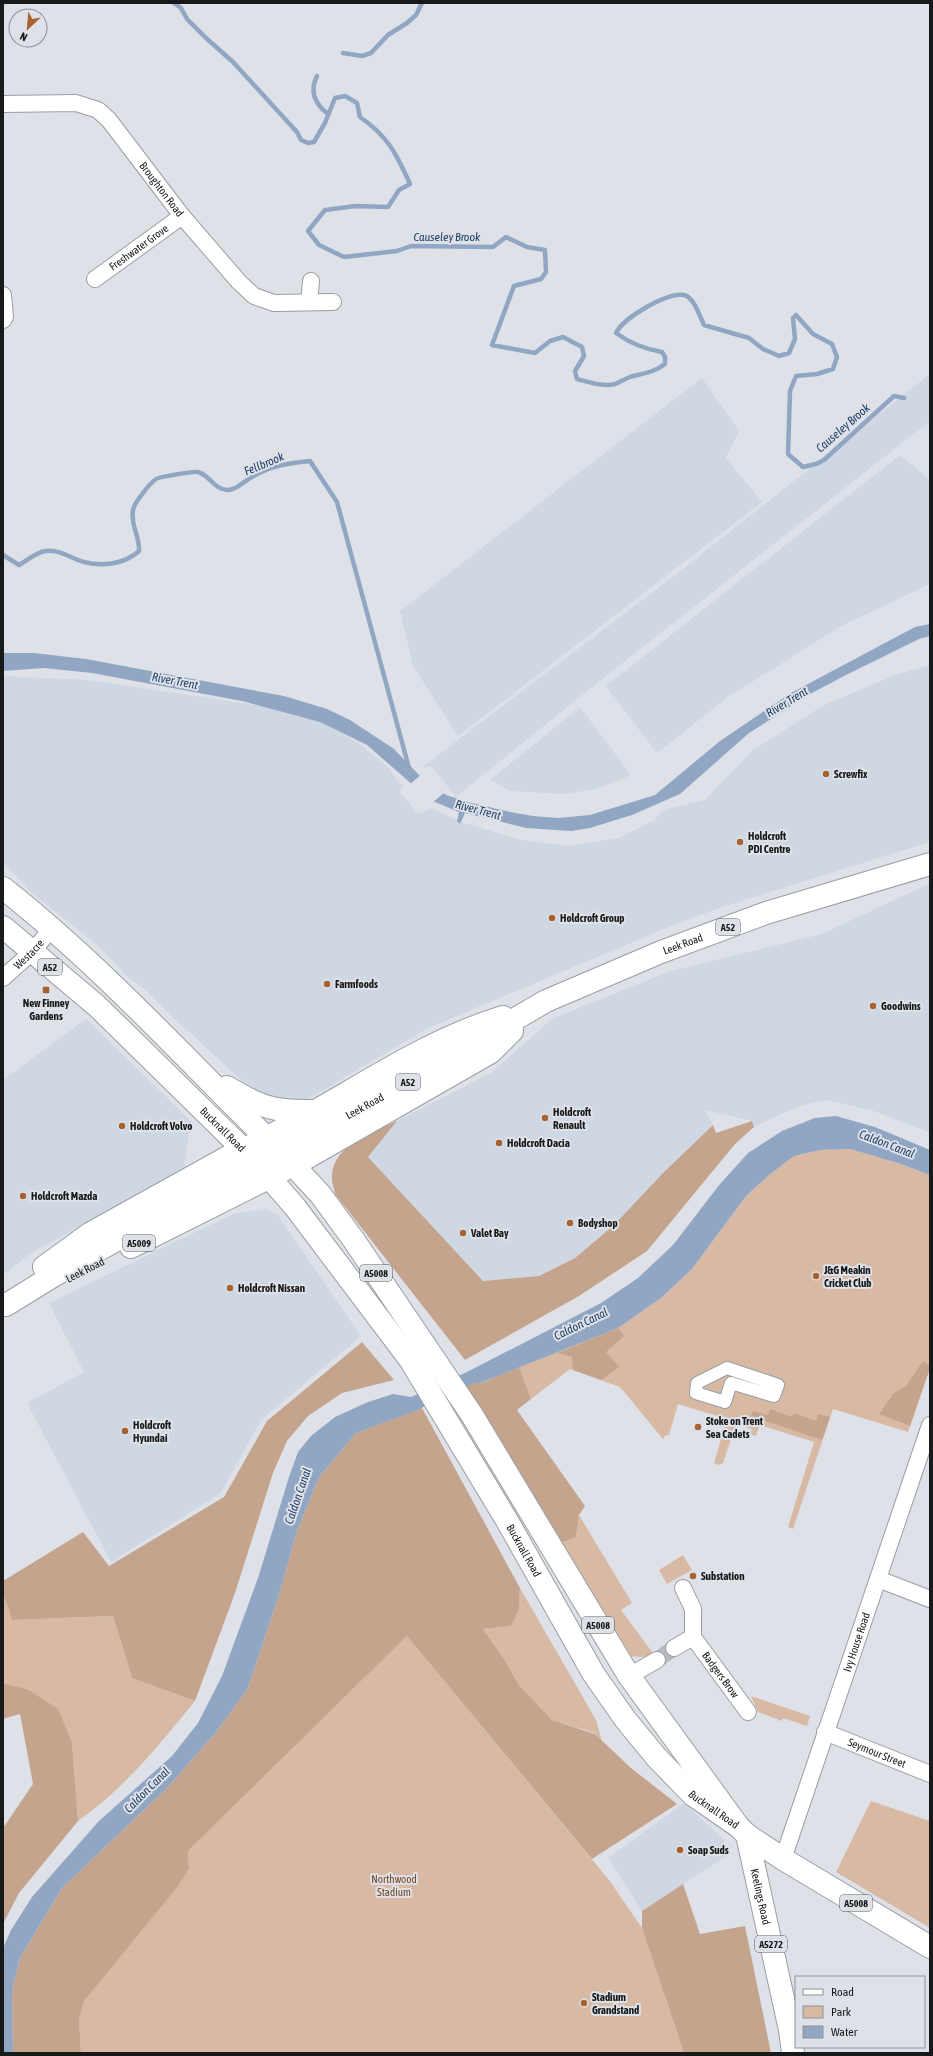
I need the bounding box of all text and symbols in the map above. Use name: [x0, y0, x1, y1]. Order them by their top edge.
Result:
north arrow: [8, 8, 48, 48]
text: N: [18, 30, 29, 44]
street label: Broughton Road: [137, 160, 186, 219]
street label: Freshwater Grove: [107, 222, 170, 273]
water label: Causeley Brook: [414, 230, 481, 244]
water label: Causeley Brook: [813, 400, 873, 455]
water label: Fellbrook: [242, 449, 287, 479]
water label: River Trent: [151, 670, 200, 692]
water label: River Trent: [763, 684, 811, 720]
place label: Screwfix: [834, 768, 868, 780]
marker: Screwfix: [821, 769, 831, 779]
water label: River Trent: [454, 797, 503, 823]
place label: Holdcroft PDI Centre: [748, 830, 791, 855]
marker: Holdcroft PDI Centre: [735, 837, 745, 847]
place label: Holdcroft Group: [560, 912, 625, 924]
marker: Holdcroft Group: [547, 913, 557, 923]
road number: A52: [716, 919, 740, 935]
street label: Leek Road: [661, 931, 704, 957]
street label: Westacre: [11, 937, 46, 972]
road number: A52: [38, 959, 62, 975]
place label: Farmfoods: [335, 978, 378, 990]
marker: Farmfoods: [322, 979, 332, 989]
marker: New Finney Gardens: [41, 985, 51, 995]
place label: New Finney Gardens: [23, 997, 70, 1022]
place label: Goodwins: [881, 1000, 921, 1012]
marker: Goodwins: [868, 1001, 878, 1011]
road number: A52: [396, 1074, 420, 1090]
street label: Leek Road: [343, 1091, 386, 1121]
street label: Bucknall Road: [198, 1105, 248, 1154]
place label: Holdcroft Renault: [553, 1106, 592, 1131]
marker: Holdcroft Renault: [540, 1113, 550, 1123]
place label: Holdcroft Volvo: [130, 1120, 192, 1132]
marker: Holdcroft Volvo: [117, 1121, 127, 1131]
water label: Caldon Canal: [857, 1127, 917, 1161]
place label: Holdcroft Dacia: [507, 1137, 570, 1149]
marker: Holdcroft Dacia: [494, 1138, 504, 1148]
place label: Holdcroft Mazda: [31, 1190, 97, 1202]
marker: Holdcroft Mazda: [18, 1191, 28, 1201]
place label: Bodyshop: [578, 1217, 618, 1229]
marker: Bodyshop: [565, 1218, 575, 1228]
place label: Valet Bay: [470, 1227, 509, 1239]
marker: Valet Bay: [458, 1228, 468, 1238]
road number: A5009: [123, 1235, 155, 1251]
street label: Leek Road: [64, 1255, 106, 1285]
place label: J&G Meakin Cricket Club: [823, 1264, 871, 1289]
road number: A5008: [360, 1265, 392, 1281]
marker: J&G Meakin Cricket Club: [811, 1271, 821, 1281]
place label: Holdcroft Nissan: [238, 1282, 305, 1294]
marker: Holdcroft Nissan: [225, 1283, 235, 1293]
water label: Caldon Canal: [552, 1305, 610, 1343]
place label: Stoke on Trent Sea Cadets: [706, 1415, 764, 1440]
place label: Holdcroft Hyundai: [133, 1419, 172, 1444]
marker: Stoke on Trent Sea Cadets: [693, 1422, 703, 1432]
marker: Holdcroft Hyundai: [120, 1426, 130, 1436]
water label: Caldon Canal: [282, 1466, 314, 1526]
street label: Bucknall Road: [504, 1522, 543, 1579]
place label: Substation: [701, 1570, 745, 1582]
marker: Substation: [688, 1571, 698, 1581]
street label: Ivy House Road: [841, 1611, 872, 1673]
road number: A5008: [582, 1617, 614, 1633]
street label: Badgers Brow: [700, 1649, 742, 1700]
street label: Seymour Street: [846, 1736, 908, 1770]
water label: Caldon Canal: [121, 1764, 173, 1816]
street label: Bucknall Road: [686, 1788, 741, 1831]
place label: Soap Suds: [688, 1844, 729, 1856]
marker: Soap Suds: [675, 1845, 685, 1855]
street label: Keelings Road: [749, 1867, 773, 1926]
park label: Northwood Stadium: [371, 1873, 417, 1898]
road number: A5008: [840, 1895, 872, 1911]
road number: A5272: [755, 1936, 787, 1952]
legend: [795, 1976, 925, 2048]
text: Road: [831, 1985, 854, 1999]
place label: Stadium Grandstand: [592, 1991, 639, 2016]
marker: Stadium Grandstand: [579, 1998, 589, 2008]
text: Park: [831, 2005, 852, 2019]
text: Water: [831, 2025, 858, 2039]

